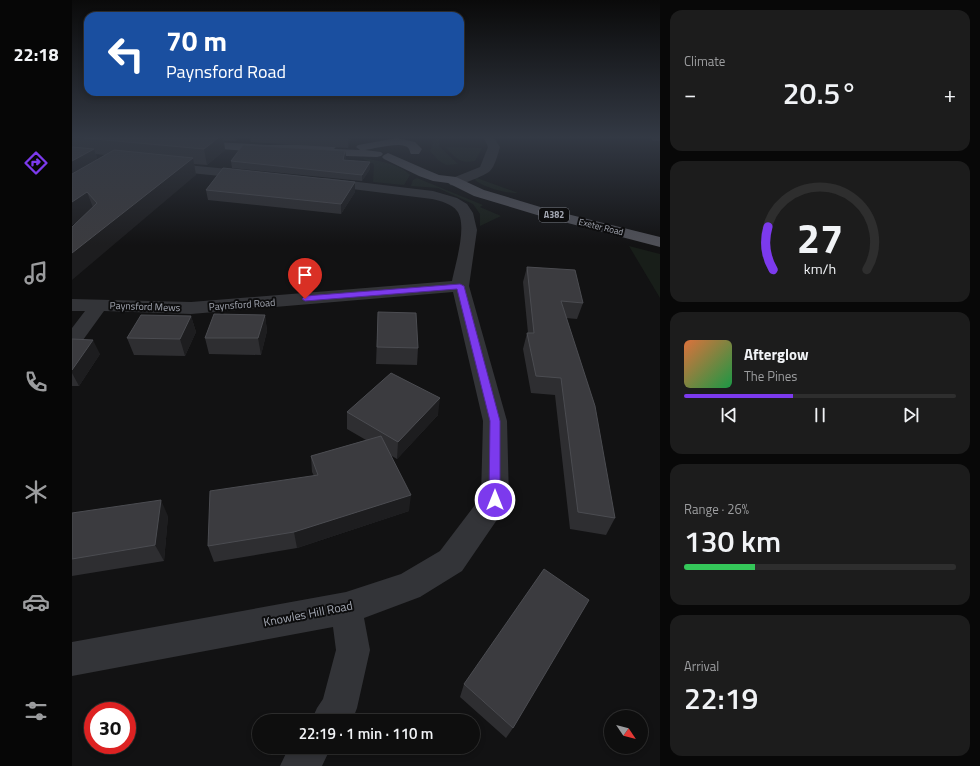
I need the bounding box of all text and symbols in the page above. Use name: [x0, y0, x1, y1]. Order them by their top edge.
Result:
text: 70 m: [166, 19, 227, 62]
icon: left: [100, 28, 152, 80]
text: 22:18: [14, 41, 58, 68]
text: Climate: [684, 51, 725, 71]
text: Paynsford Road: [166, 58, 286, 85]
text: 20.5°: [783, 70, 857, 116]
text: −: [684, 77, 696, 111]
text: +: [944, 77, 956, 111]
icon: directions: [22, 149, 50, 177]
text: 27: [797, 206, 843, 269]
road number: A382: [539, 208, 569, 222]
street label: Exeter Road: [577, 215, 625, 238]
text: km/h: [804, 257, 836, 279]
pin: [288, 258, 322, 299]
icon: music: [22, 259, 50, 287]
icon: arrive: [294, 264, 316, 286]
street label: Paynsford Road: [208, 295, 276, 314]
street label: Paynsford Mews: [109, 298, 181, 315]
text: Afterglow: [744, 343, 809, 366]
text: The Pines: [744, 366, 797, 386]
icon: phone: [22, 368, 50, 396]
icon: previous: [718, 404, 740, 426]
icon: pause: [809, 404, 831, 426]
icon: next: [900, 404, 922, 426]
icon: climate: [22, 478, 50, 506]
position arrow: [474, 479, 516, 521]
text: Range · 26%: [684, 499, 749, 519]
text: 130 km: [684, 518, 781, 564]
icon: car: [22, 588, 50, 616]
street label: Knowles Hill Road: [262, 596, 354, 631]
text: Arrival: [684, 656, 719, 676]
text: 22:19: [684, 675, 758, 721]
icon: filters: [22, 697, 50, 725]
speed limit sign: 30: [84, 702, 136, 754]
north arrow: [604, 710, 648, 754]
map controls: [604, 710, 648, 754]
text: 22:19 · 1 min · 110 m: [299, 722, 433, 745]

